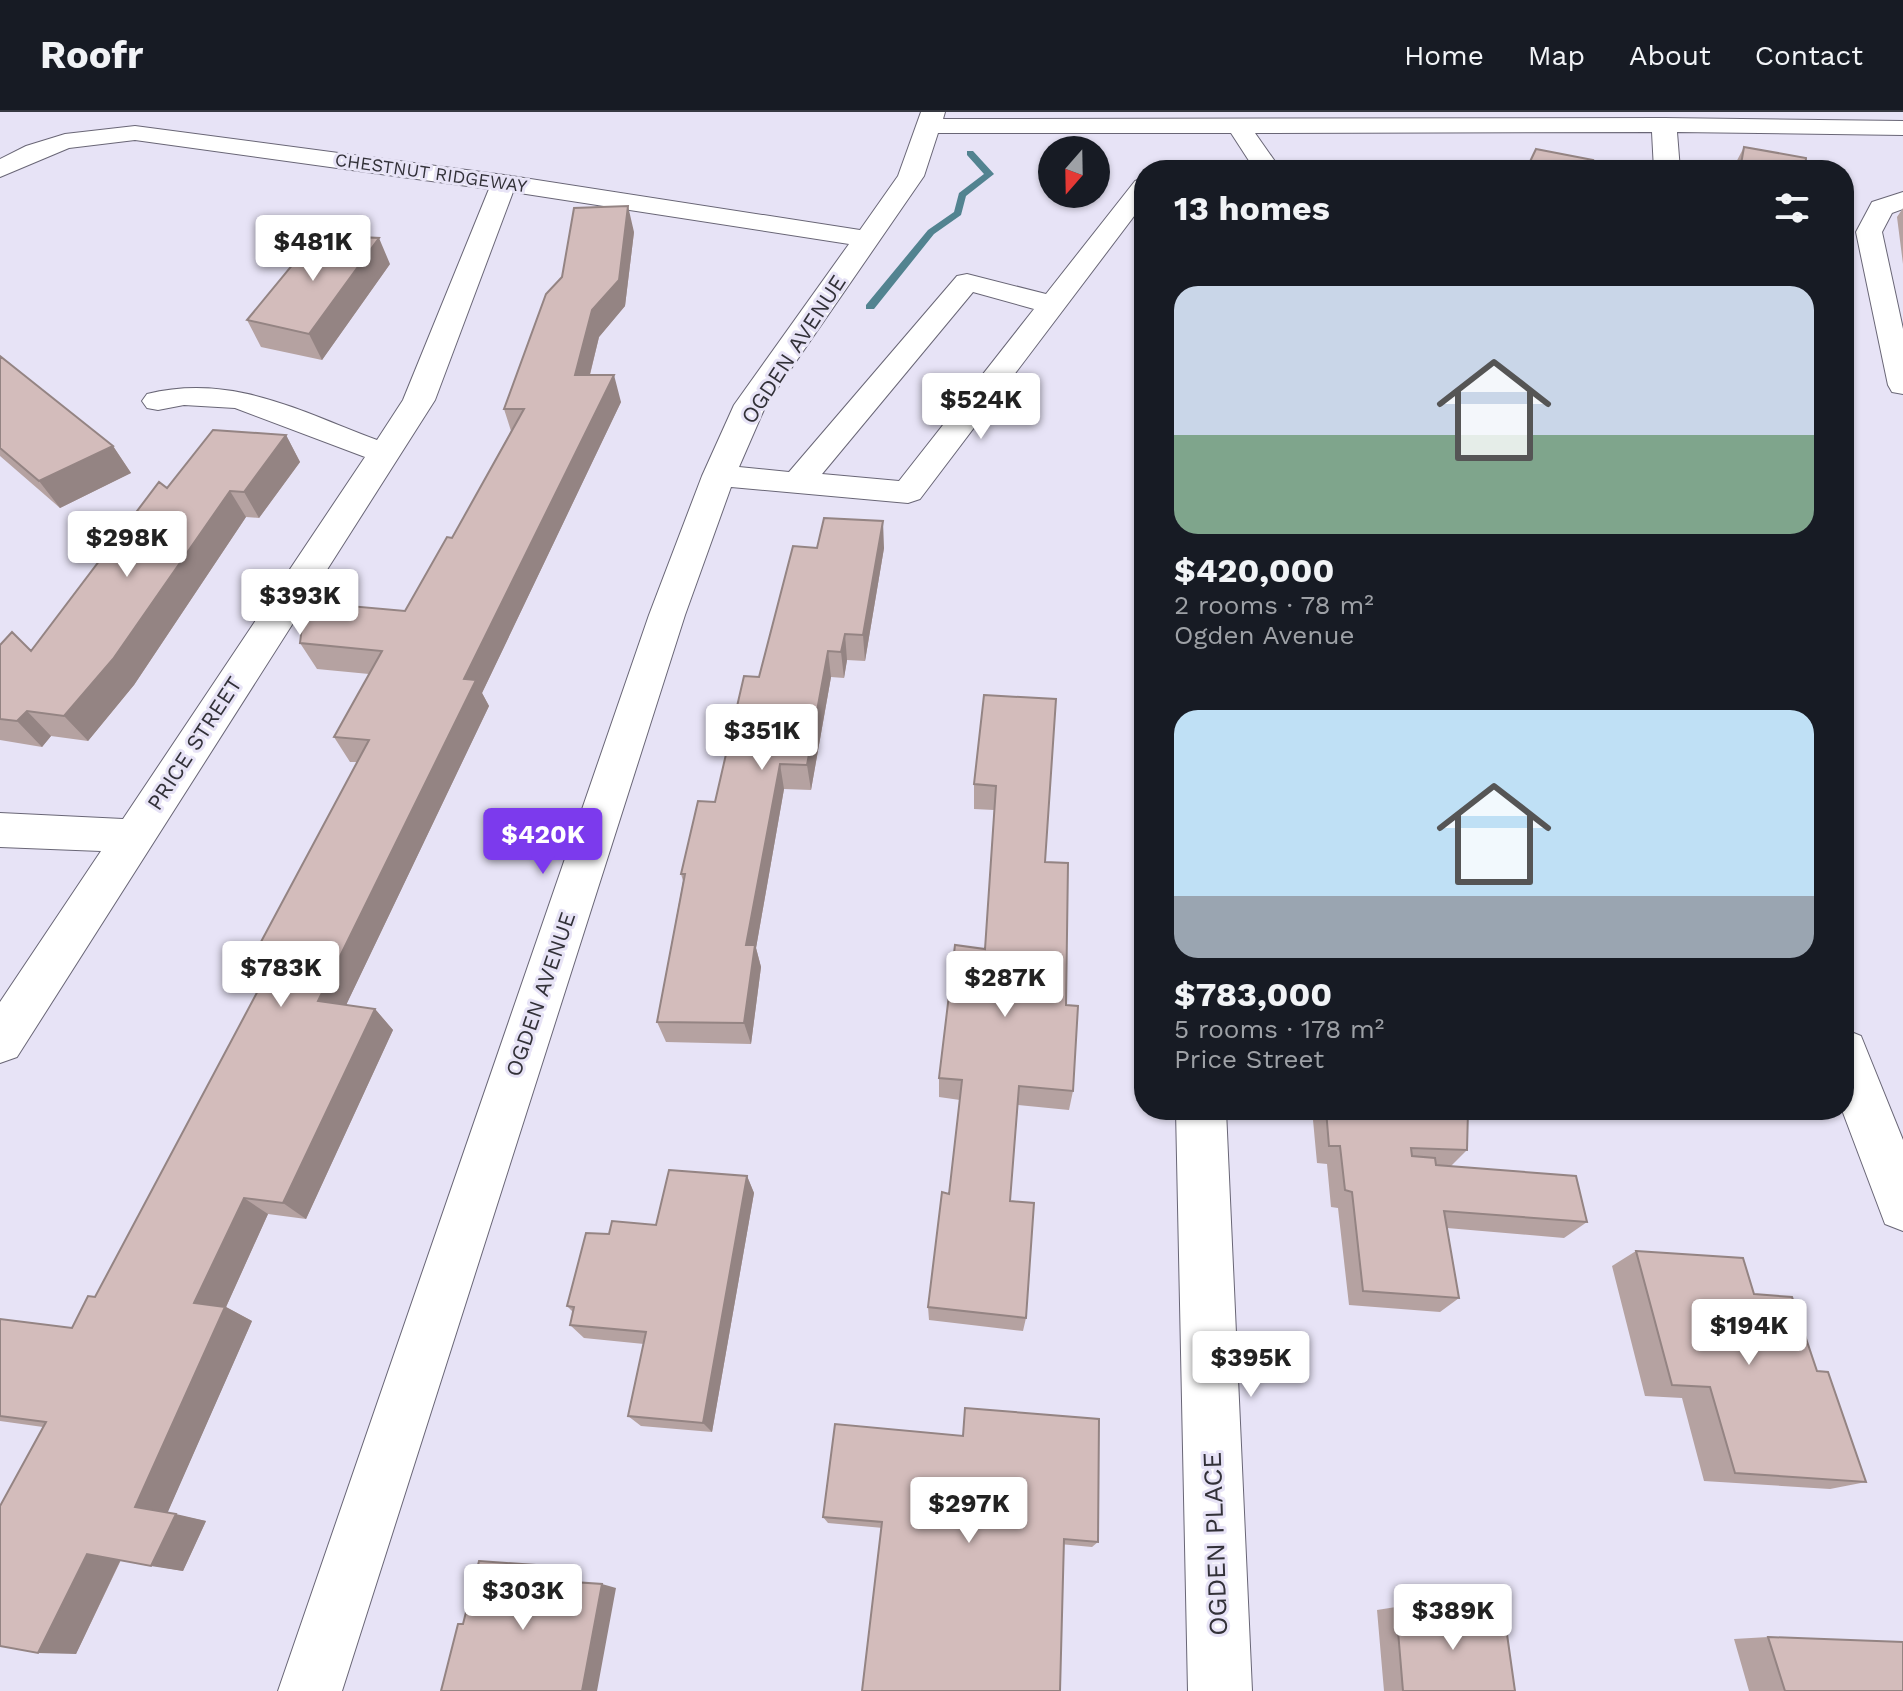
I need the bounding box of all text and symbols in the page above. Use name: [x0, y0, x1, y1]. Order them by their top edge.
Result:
text: Roofr: [40, 33, 143, 77]
text: Home: [1404, 39, 1484, 72]
text: Map: [1528, 39, 1585, 72]
text: About: [1629, 39, 1711, 72]
text: Contact: [1755, 39, 1863, 72]
north arrow: [1038, 136, 1110, 208]
map controls: [1038, 136, 1110, 208]
street label: CHESTNUT RIDGEWAY: [334, 149, 529, 196]
icon: filters: [1770, 186, 1814, 230]
text: 13 homes: [1174, 188, 1330, 228]
pin: $481K: [257, 215, 369, 283]
text: $481K: [274, 226, 353, 256]
street label: OGDEN AVENUE: [736, 270, 851, 428]
icon: home: [1422, 338, 1566, 482]
pin: $524K: [925, 373, 1037, 441]
text: $524K: [940, 384, 1022, 414]
pin: $298K: [71, 511, 183, 579]
text: $298K: [86, 522, 168, 552]
text: $420,000: [1174, 550, 1334, 590]
pin: $393K: [244, 569, 356, 637]
text: $393K: [259, 580, 341, 610]
text: 2 rooms · 78 m²: [1174, 590, 1374, 620]
text: Ogden Avenue: [1174, 620, 1354, 650]
street label: PRICE STREET: [142, 672, 247, 815]
pin: $351K: [706, 704, 818, 772]
text: $351K: [724, 715, 800, 745]
icon: home: [1422, 762, 1566, 906]
pin: $420K: [487, 808, 599, 876]
text: $420K: [501, 819, 585, 849]
street label: OGDEN AVENUE: [501, 909, 580, 1080]
pin: $783K: [225, 941, 337, 1009]
pin: $287K: [949, 951, 1061, 1019]
text: $783K: [240, 952, 322, 982]
text: $287K: [964, 962, 1046, 992]
text: $783,000: [1174, 974, 1332, 1014]
text: 5 rooms · 178 m²: [1174, 1014, 1384, 1044]
text: Price Street: [1174, 1044, 1324, 1074]
pin: $194K: [1693, 1299, 1805, 1367]
text: $194K: [1710, 1310, 1788, 1340]
pin: $395K: [1195, 1331, 1307, 1399]
text: $395K: [1210, 1342, 1292, 1372]
street label: OGDEN PLACE: [1197, 1452, 1233, 1636]
pin: $297K: [913, 1477, 1025, 1545]
text: $297K: [928, 1488, 1010, 1518]
pin: $303K: [467, 1564, 579, 1632]
text: $303K: [482, 1575, 564, 1605]
pin: $389K: [1397, 1584, 1509, 1652]
text: $389K: [1412, 1595, 1494, 1625]

